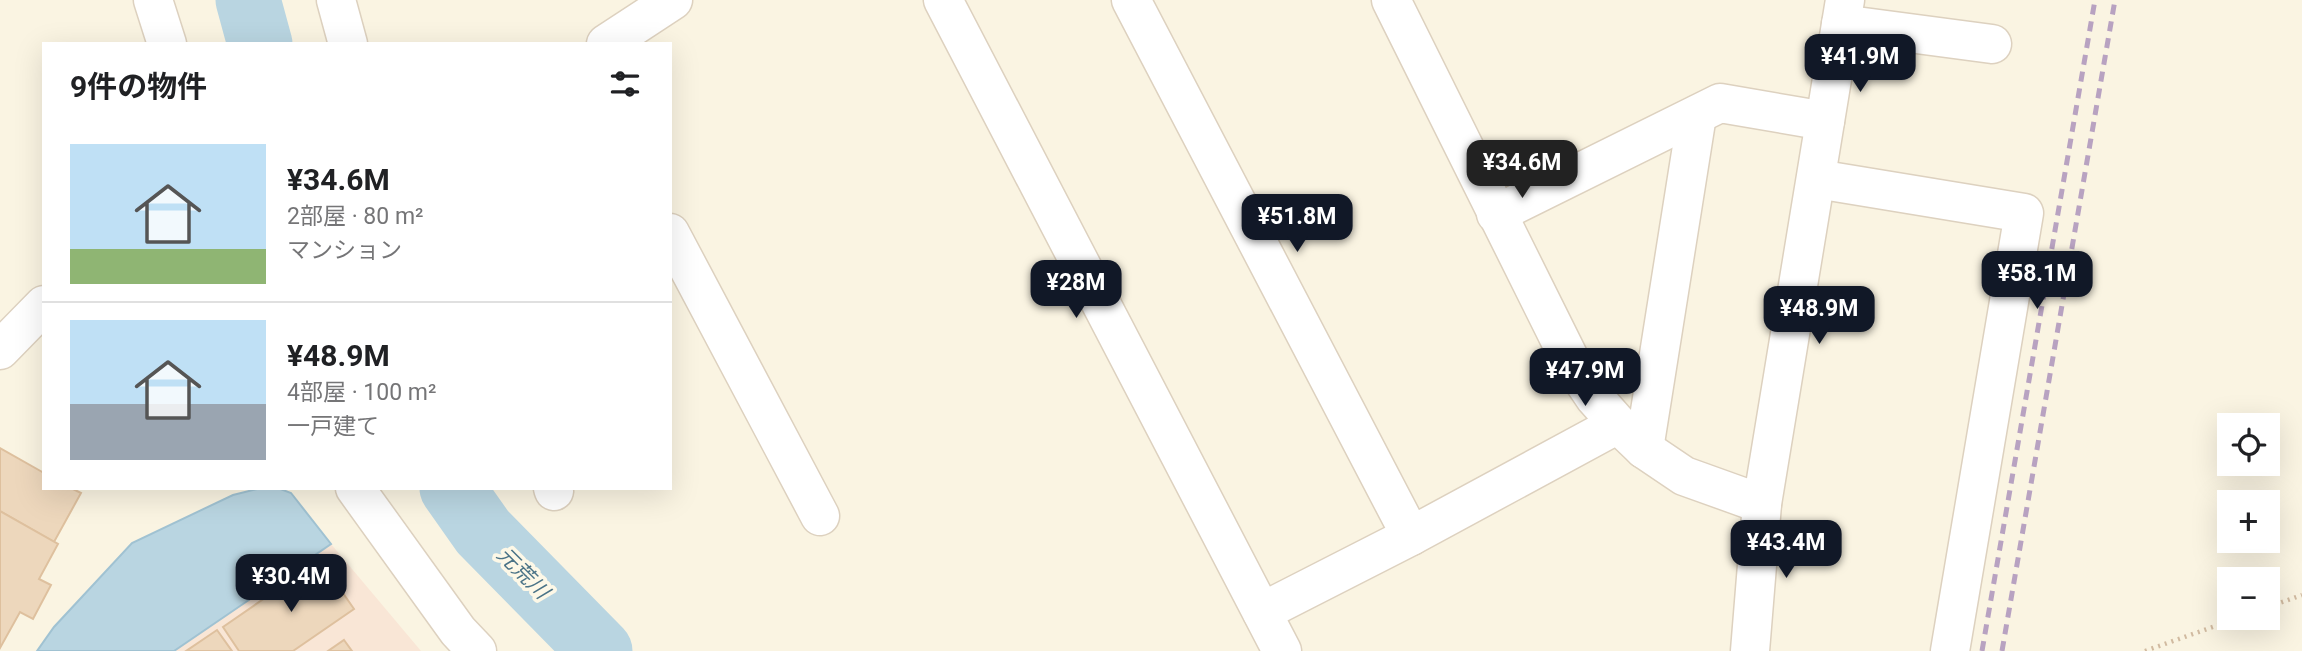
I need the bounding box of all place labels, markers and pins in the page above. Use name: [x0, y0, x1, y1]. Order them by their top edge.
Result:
pin: ¥41.9M: [1803, 34, 1917, 94]
pin: ¥34.6M: [1465, 140, 1579, 200]
pin: ¥51.8M: [1240, 194, 1354, 254]
pin: ¥58.1M: [1980, 252, 2094, 311]
pin: ¥28M: [1035, 260, 1117, 320]
pin: ¥48.9M: [1762, 286, 1876, 346]
pin: ¥47.9M: [1528, 348, 1642, 408]
pin: ¥43.4M: [1729, 520, 1843, 580]
pin: ¥30.4M: [234, 554, 348, 614]

